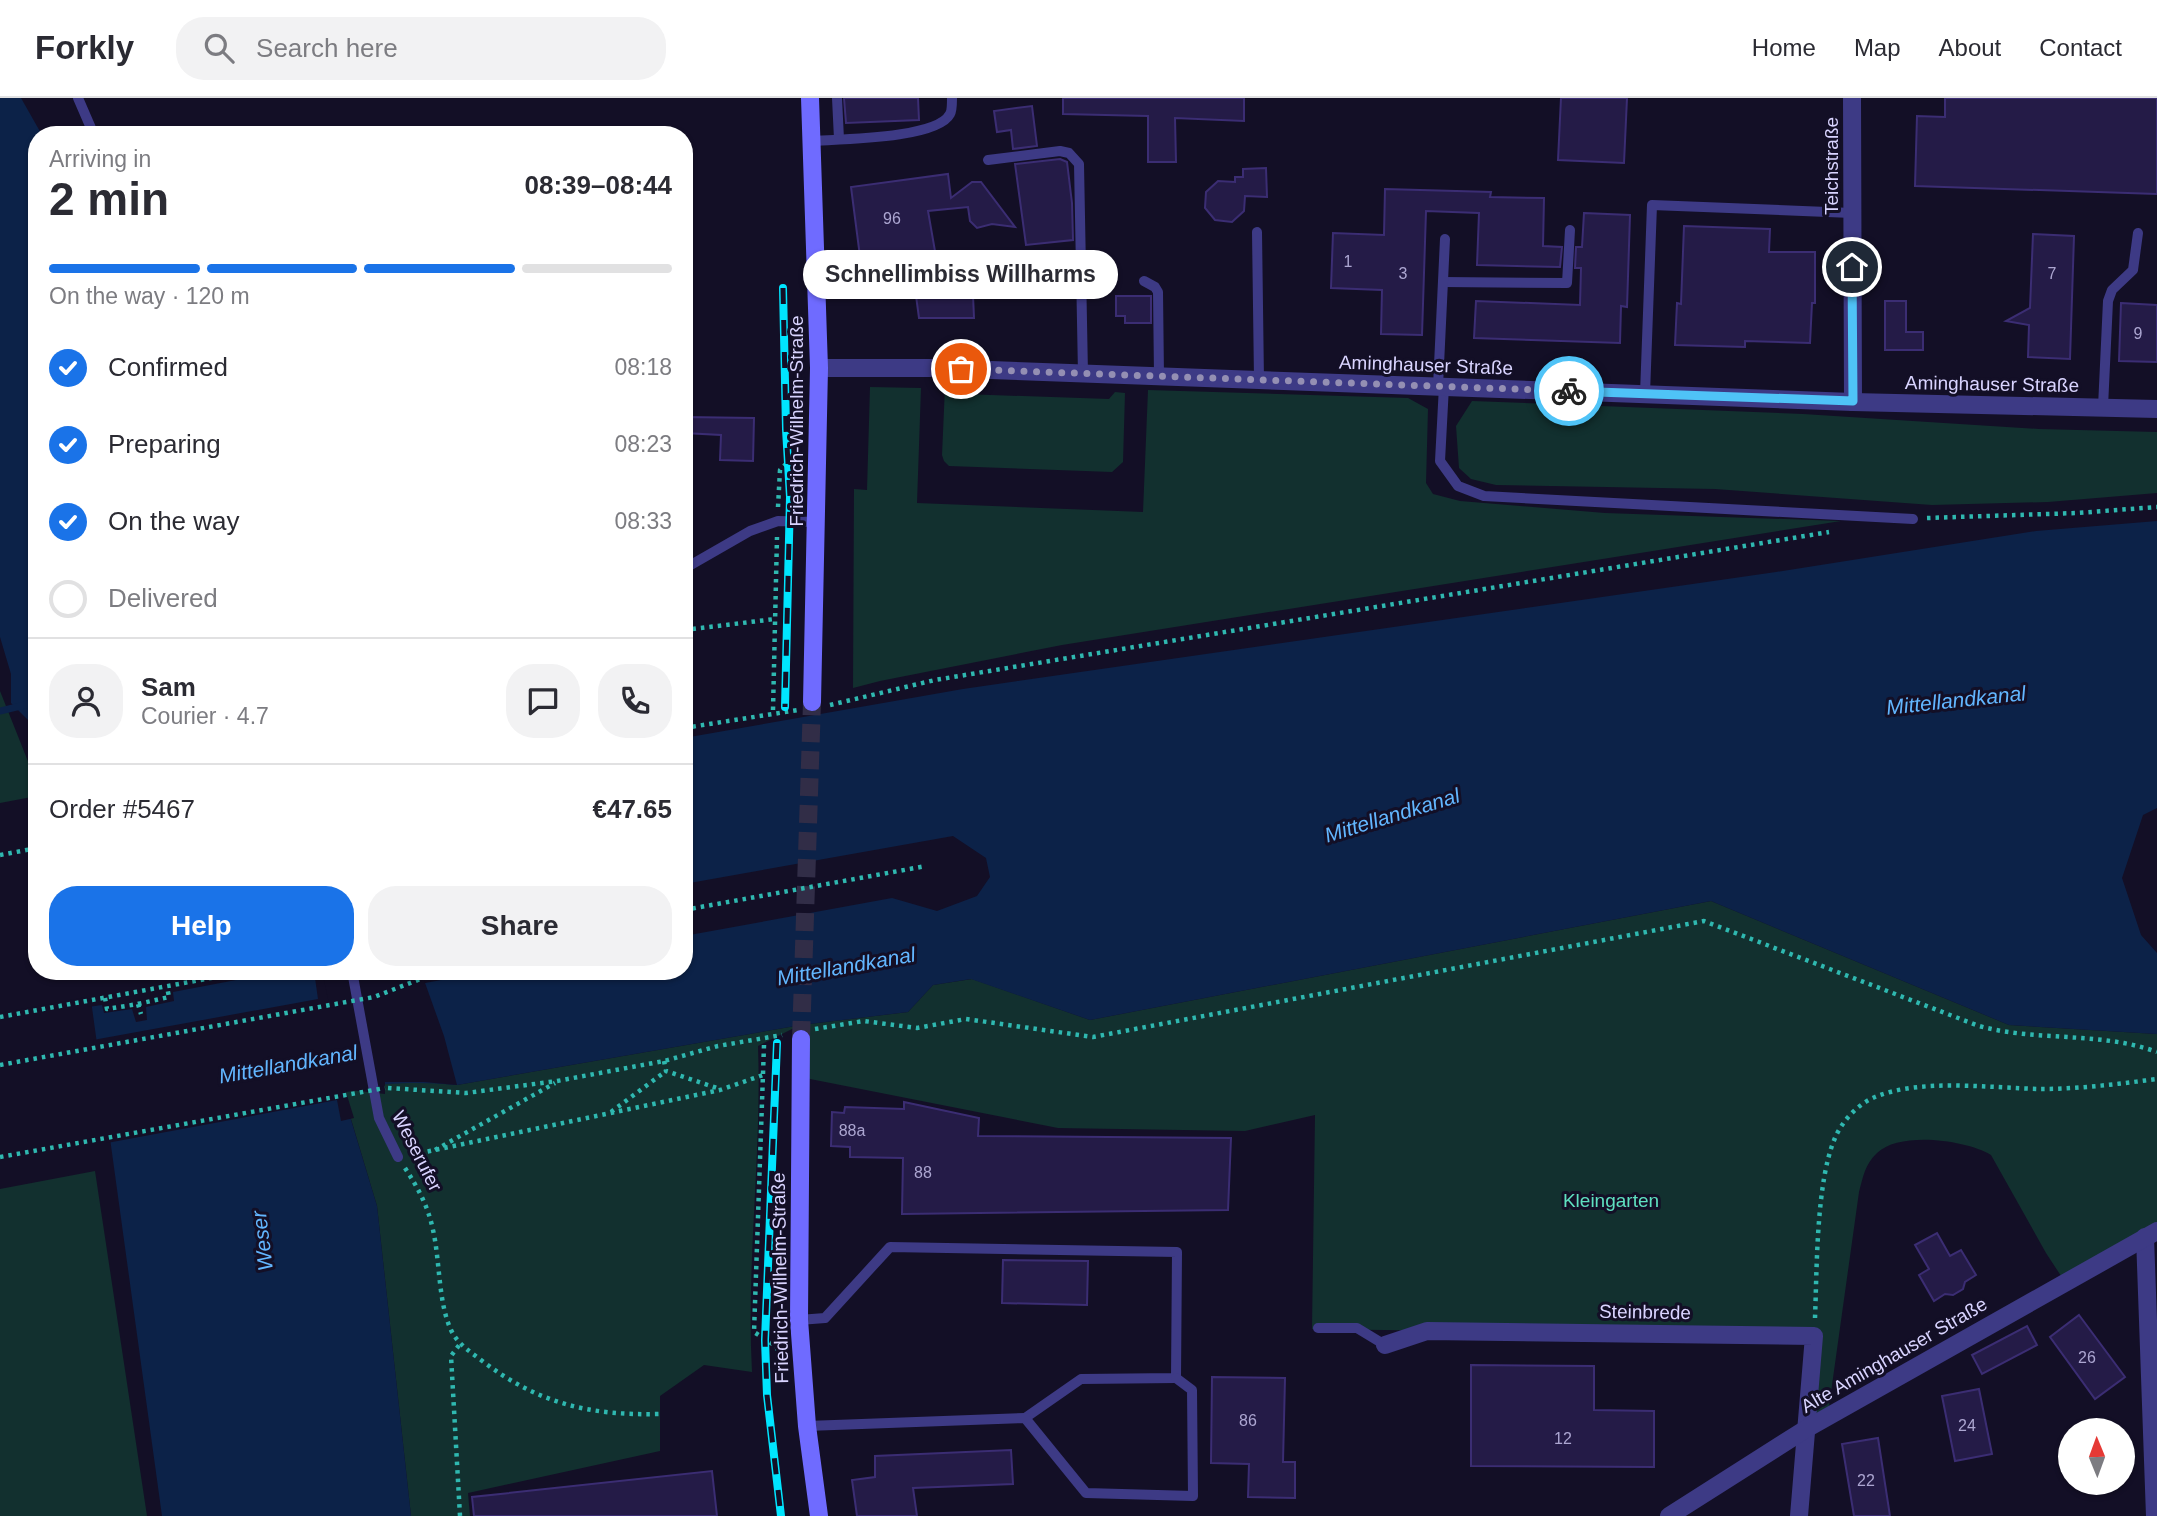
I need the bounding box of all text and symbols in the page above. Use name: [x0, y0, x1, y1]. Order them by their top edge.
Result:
search box: [176, 17, 666, 80]
text: Forkly: [35, 29, 134, 66]
icon: search: [200, 29, 238, 67]
text: Search here: [256, 33, 398, 63]
text: Home: [1752, 34, 1816, 61]
text: Map: [1854, 34, 1901, 61]
text: About: [1939, 34, 2001, 61]
text: Contact: [2039, 34, 2122, 61]
street label: Teichstraße: [1821, 117, 1842, 215]
text: Arriving in: [49, 146, 151, 172]
text: 08:39–08:44: [525, 170, 672, 200]
text: 2 min: [49, 173, 169, 225]
house number: 96: [883, 210, 901, 227]
pin: [1822, 237, 1882, 297]
icon: home: [1833, 248, 1871, 286]
callout: Schnellimbiss Willharms: [804, 250, 1118, 299]
house number: 1: [1344, 253, 1353, 270]
text: Schnellimbiss Willharms: [825, 261, 1096, 287]
house number: 3: [1399, 265, 1408, 282]
house number: 7: [2048, 265, 2057, 282]
text: On the way · 120 m: [49, 283, 250, 309]
street label: Friedrich-Wilhelm-Straße: [786, 315, 807, 527]
house number: 9: [2134, 325, 2143, 342]
pin: [931, 339, 991, 399]
icon: check: [49, 349, 87, 387]
icon: bag: [942, 350, 980, 388]
street label: Aminghauser Straße: [1339, 351, 1513, 379]
text: Confirmed: [108, 352, 228, 382]
text: 08:18: [614, 354, 672, 380]
courier: [1534, 356, 1604, 426]
icon: bike: [1550, 372, 1588, 410]
street label: Aminghauser Straße: [1905, 372, 2079, 396]
icon: check: [49, 426, 87, 464]
text: Preparing: [108, 429, 221, 459]
text: 08:23: [614, 431, 672, 457]
icon: check: [49, 503, 87, 541]
text: On the way: [108, 506, 240, 536]
text: 08:33: [614, 508, 672, 534]
text: Delivered: [108, 583, 218, 613]
button: person: [49, 664, 123, 738]
button: chat: [506, 664, 580, 738]
button: phone: [598, 664, 672, 738]
text: Sam: [141, 672, 196, 702]
water label: Mittellandkanal: [1885, 681, 2028, 719]
text: Courier · 4.7: [141, 703, 269, 729]
water label: Mittellandkanal: [1322, 783, 1464, 846]
text: Order #5467: [49, 794, 195, 824]
text: €47.65: [592, 794, 672, 824]
button: Help: [49, 886, 354, 966]
button: Share: [368, 886, 672, 966]
water label: Mittellandkanal: [775, 942, 918, 989]
water label: Mittellandkanal: [217, 1040, 360, 1087]
street label: Weserufer: [388, 1107, 446, 1195]
house number: 88a: [839, 1122, 865, 1139]
house number: 88: [914, 1164, 932, 1181]
street label: Friedrich-Wilhelm-Straße: [768, 1172, 792, 1384]
park label: Kleingarten: [1563, 1190, 1659, 1211]
water label: Weser: [247, 1209, 277, 1272]
street label: Alte Aminghauser Straße: [1797, 1293, 1991, 1417]
street label: Steinbrede: [1599, 1301, 1691, 1323]
house number: 26: [2078, 1349, 2096, 1366]
house number: 86: [1239, 1412, 1257, 1429]
house number: 24: [1958, 1417, 1976, 1434]
north arrow: [2058, 1418, 2135, 1494]
map controls: [2058, 1418, 2135, 1495]
house number: 12: [1554, 1430, 1572, 1447]
house number: 22: [1857, 1472, 1875, 1489]

